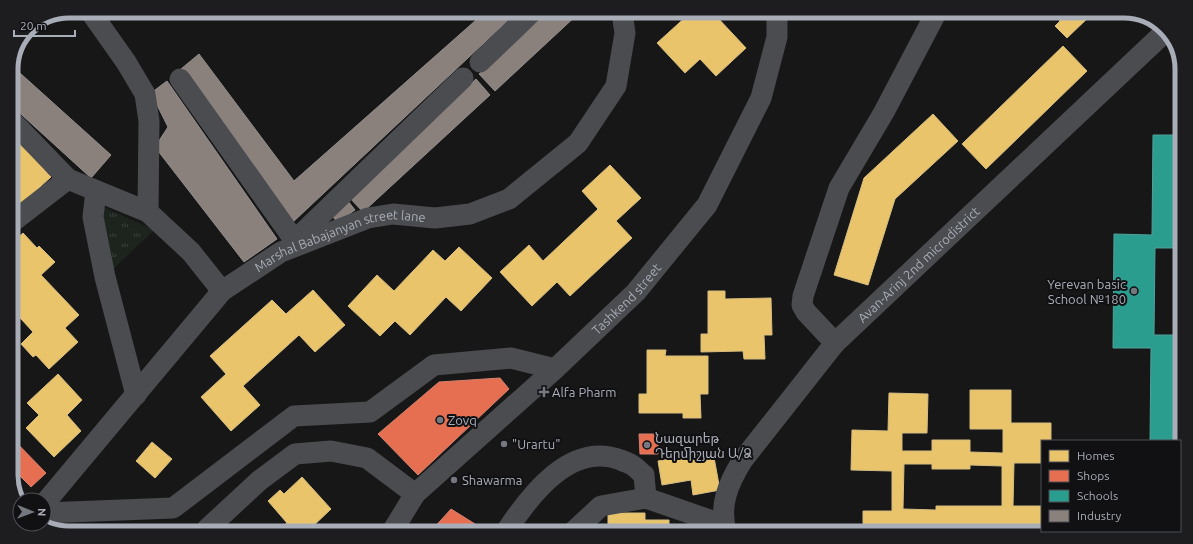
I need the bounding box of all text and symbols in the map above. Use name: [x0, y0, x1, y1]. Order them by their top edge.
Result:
scale bar: [14, 12, 75, 38]
text: 20 m: [20, 19, 47, 32]
street label: Avan-Arinj 2nd microdistrict: [855, 204, 982, 325]
street label: Marshal Babajanyan street lane: [252, 207, 426, 275]
street label: Tashkend street: [589, 260, 664, 337]
place label: Yerevan basic School №180: [1047, 277, 1126, 306]
marker: Yerevan basic School №180: [1129, 286, 1139, 296]
place label: Alfa Pharm: [552, 385, 616, 399]
marker: Alfa Pharm: [539, 387, 549, 397]
place label: Zovq: [448, 413, 477, 427]
marker: Zovq: [435, 415, 445, 425]
place label: Նազարեթ Դերմիշյան Ա/Ձ: [655, 431, 752, 461]
place label: "Urartu": [512, 437, 560, 451]
marker: "Urartu": [499, 439, 509, 449]
marker: Նազարեթ Դերմիշյան Ա/Ձ: [642, 440, 652, 450]
legend: [1041, 440, 1181, 532]
text: Homes: [1077, 449, 1115, 462]
text: Shops: [1077, 469, 1109, 482]
place label: Shawarma: [462, 473, 523, 487]
marker: Shawarma: [449, 475, 459, 485]
text: Schools: [1077, 489, 1118, 502]
north arrow: [12, 492, 52, 532]
text: N: [36, 508, 48, 516]
text: Industry: [1077, 509, 1122, 522]

